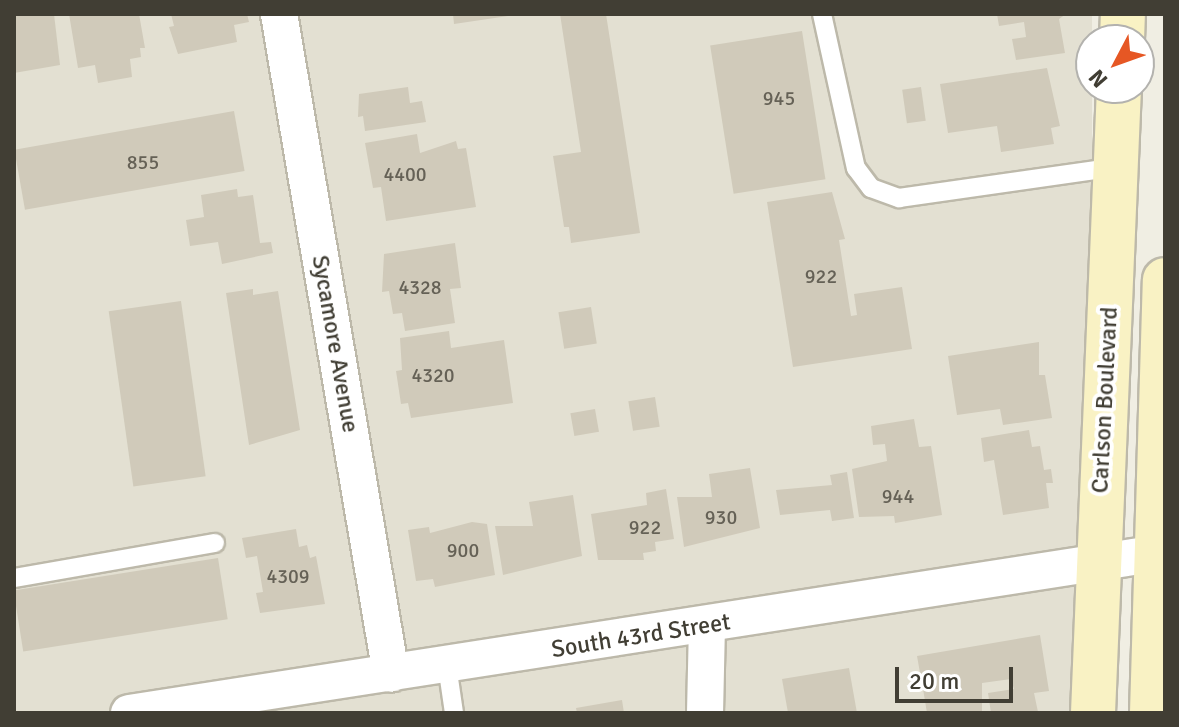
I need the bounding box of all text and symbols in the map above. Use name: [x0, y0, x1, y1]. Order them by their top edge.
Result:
north arrow: [1075, 24, 1155, 104]
text: N: [1083, 64, 1113, 93]
house number: 945: [763, 86, 795, 110]
house number: 855: [127, 150, 159, 174]
house number: 4400: [383, 162, 427, 186]
street label: Sycamore Avenue: [305, 253, 365, 435]
house number: 922: [805, 264, 837, 288]
house number: 4328: [398, 275, 442, 299]
street label: Carlson Boulevard: [1086, 306, 1124, 494]
house number: 4320: [411, 363, 455, 387]
house number: 944: [882, 484, 914, 508]
house number: 930: [705, 505, 737, 529]
house number: 922: [629, 515, 661, 539]
house number: 900: [447, 538, 479, 562]
house number: 4309: [266, 564, 310, 588]
street label: South 43rd Street: [549, 608, 733, 664]
scale bar: [899, 651, 1017, 701]
text: 20 m: [909, 666, 959, 696]

